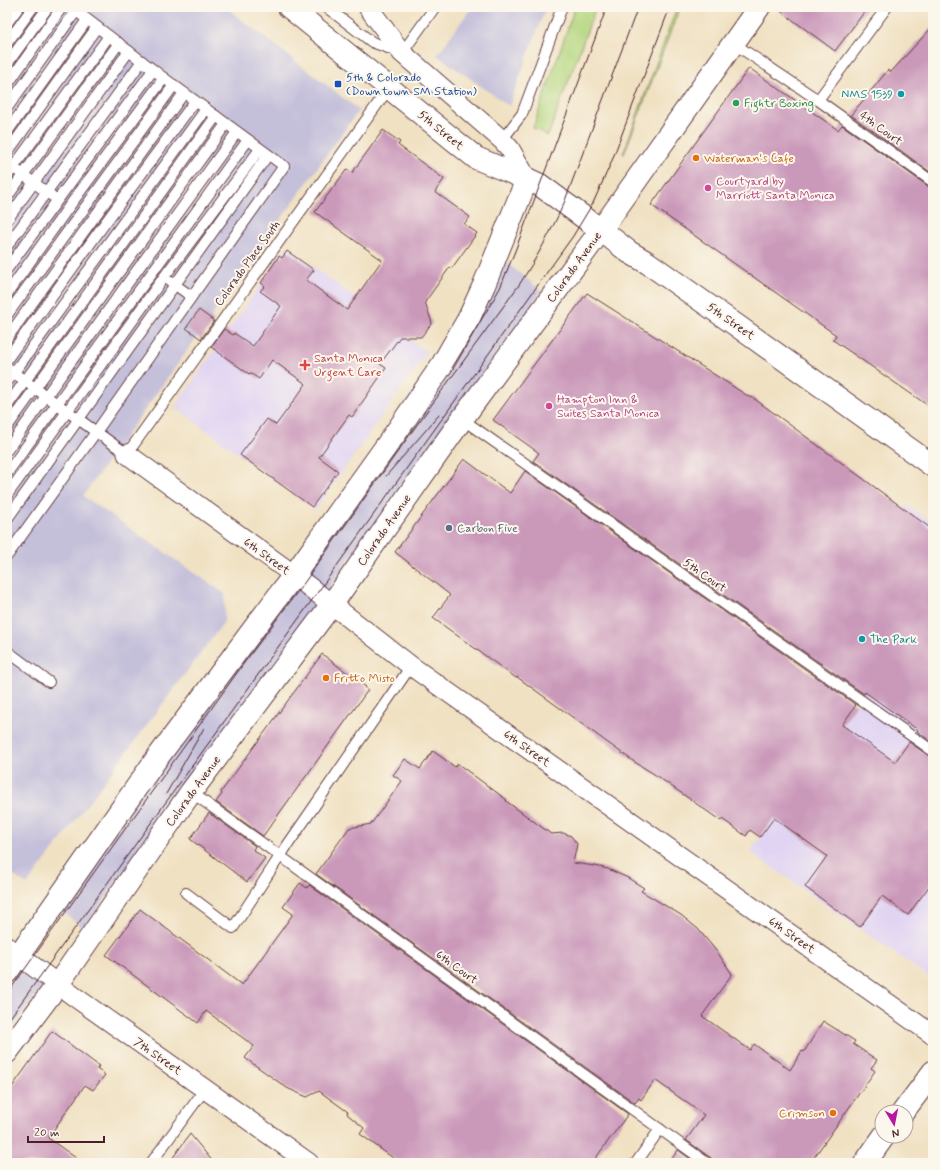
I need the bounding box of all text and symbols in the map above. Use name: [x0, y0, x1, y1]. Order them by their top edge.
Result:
place label: 5th & Colorado (Downtown SM Station): [346, 70, 477, 100]
marker: 5th & Colorado (Downtown SM Station): [333, 79, 343, 89]
place label: NMS 1539: [841, 87, 893, 103]
marker: NMS 1539: [896, 89, 906, 99]
place label: Fightr Boxing: [744, 96, 814, 113]
marker: Fightr Boxing: [731, 98, 741, 108]
street label: 5th Street: [414, 107, 467, 154]
street label: 4th Court: [856, 108, 905, 150]
place label: Waterman's Cafe: [704, 151, 794, 167]
marker: Waterman's Cafe: [691, 153, 701, 163]
place label: Courtyard by Marriott Santa Monica: [716, 174, 835, 204]
marker: Courtyard by Marriott Santa Monica: [703, 183, 713, 193]
street label: Colorado Place South: [211, 218, 284, 310]
street label: Colorado Avenue: [544, 229, 606, 306]
street label: 5th Street: [703, 300, 758, 344]
place label: Santa Monica Urgent Care: [314, 351, 383, 382]
marker: Santa Monica Urgent Care: [299, 359, 311, 371]
place label: Hampton Inn & Suites Santa Monica: [557, 392, 659, 422]
marker: Hampton Inn & Suites Santa Monica: [544, 401, 554, 411]
street label: Colorado Avenue: [354, 492, 415, 570]
place label: Carbon Five: [457, 521, 518, 537]
marker: Carbon Five: [444, 523, 454, 533]
street label: 6th Street: [240, 535, 293, 579]
street label: 5th Court: [680, 555, 730, 597]
place label: The Park: [870, 632, 917, 648]
marker: The Park: [857, 634, 867, 644]
place label: Fritto Misto: [334, 671, 395, 687]
marker: Fritto Misto: [321, 673, 331, 683]
street label: 6th Street: [500, 727, 553, 771]
street label: Colorado Avenue: [163, 753, 225, 830]
street label: 6th Street: [765, 914, 818, 958]
street label: 6th Court: [432, 947, 481, 989]
street label: 7th Street: [130, 1034, 185, 1079]
north arrow: [874, 1104, 914, 1144]
place label: Crimson: [779, 1106, 825, 1122]
marker: Crimson: [828, 1108, 838, 1118]
scale bar: [28, 1118, 104, 1144]
text: 20 m: [34, 1125, 60, 1141]
text: N: [891, 1125, 900, 1140]

